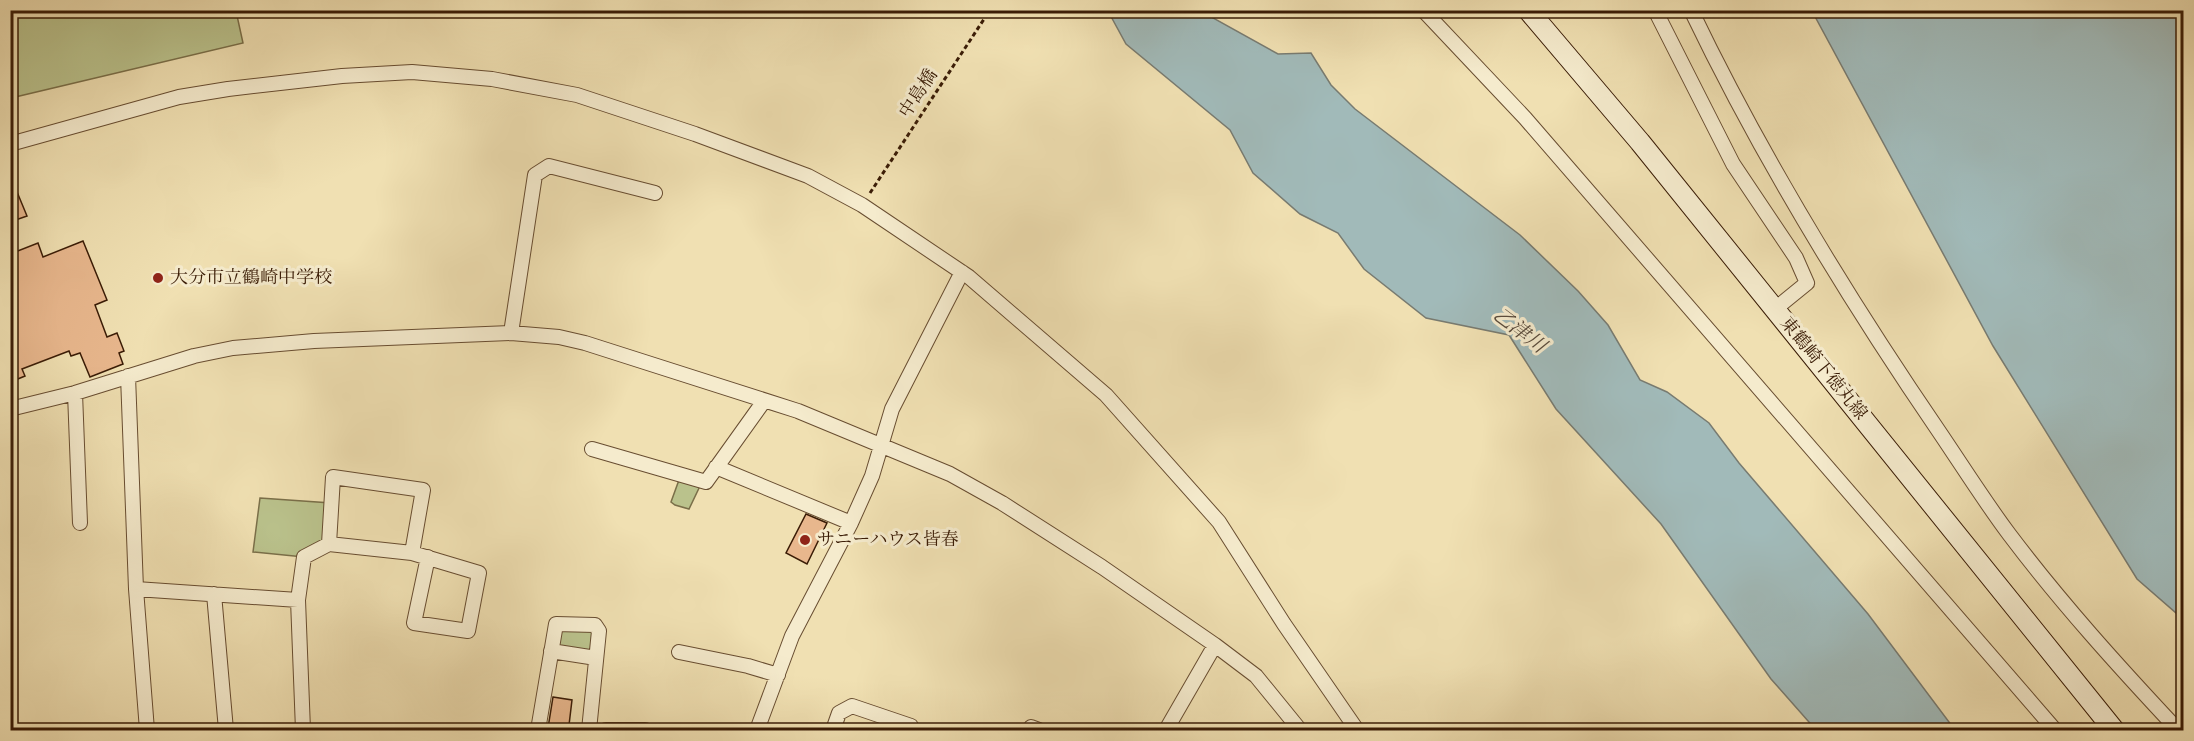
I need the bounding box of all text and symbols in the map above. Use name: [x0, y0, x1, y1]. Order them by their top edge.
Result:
street label: 中島橋: [895, 65, 943, 123]
place label: 大分市立鶴崎中学校: [170, 267, 332, 290]
marker: 大分市立鶴崎中学校: [151, 271, 165, 285]
water label: 乙津川: [1488, 303, 1552, 360]
street label: 東鶴崎下徳丸線: [1774, 313, 1872, 425]
place label: サニーハウス皆春: [817, 529, 959, 552]
marker: サニーハウス皆春: [798, 533, 812, 547]

